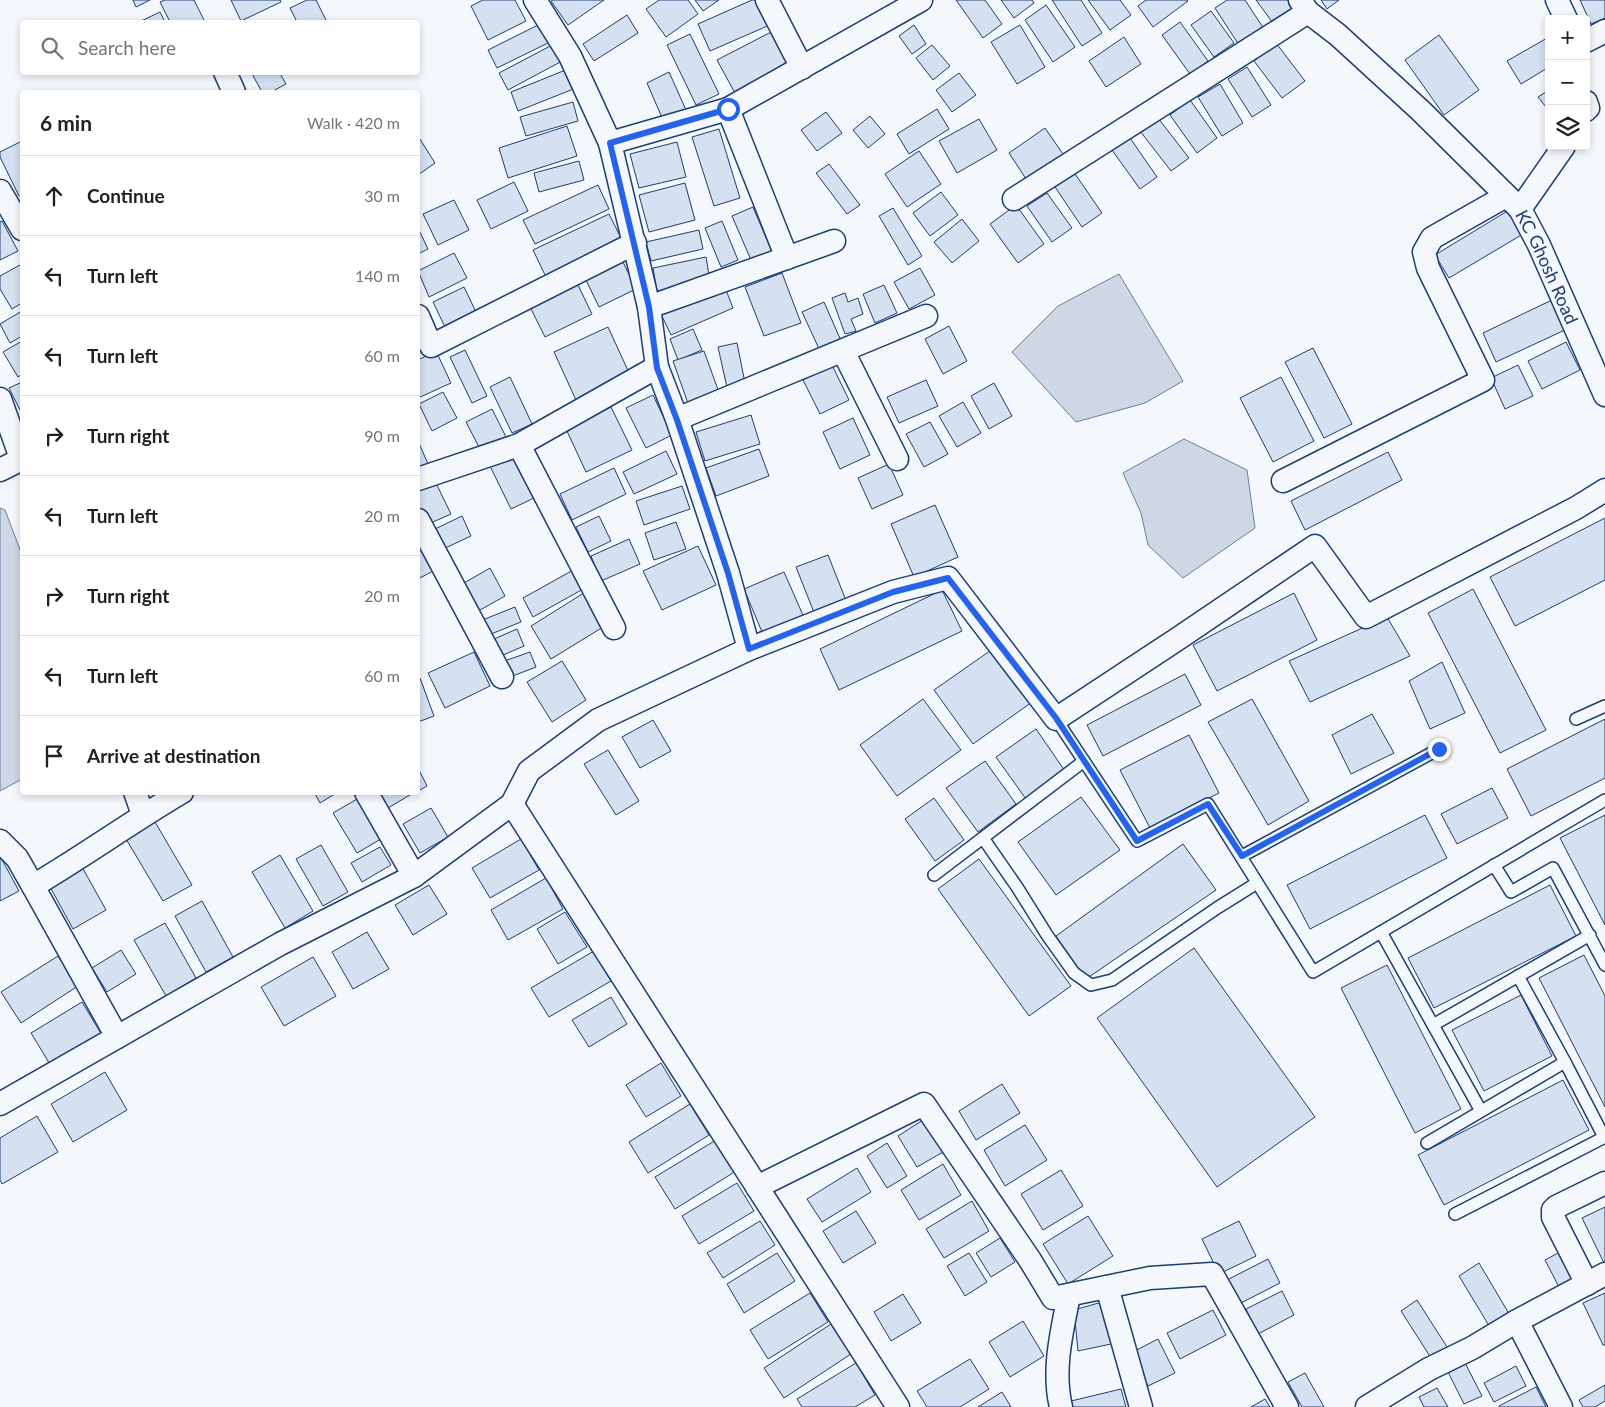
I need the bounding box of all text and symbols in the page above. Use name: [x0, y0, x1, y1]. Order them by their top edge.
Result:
map controls: [1545, 15, 1590, 150]
button: +: [1545, 15, 1590, 60]
search box: [20, 20, 420, 75]
icon: search: [38, 34, 66, 62]
text: Search here: [78, 36, 176, 59]
button: −: [1545, 60, 1590, 105]
route start: [717, 98, 740, 121]
button: layers: [1545, 105, 1590, 150]
text: 6 min: [40, 110, 92, 135]
text: Walk · 420 m: [307, 113, 400, 132]
icon: ahead: [40, 182, 68, 210]
text: Continue: [87, 184, 165, 207]
text: 30 m: [364, 186, 400, 205]
street label: KC Ghosh Road: [1511, 206, 1583, 327]
icon: left: [40, 262, 68, 290]
text: Turn left: [87, 264, 158, 287]
text: 140 m: [355, 266, 400, 285]
icon: left: [40, 342, 68, 370]
text: Turn left: [87, 344, 158, 367]
text: 60 m: [364, 346, 400, 365]
icon: right: [40, 422, 68, 450]
text: Turn right: [87, 424, 169, 447]
text: 90 m: [364, 426, 400, 445]
icon: left: [40, 502, 68, 530]
text: Turn left: [87, 504, 158, 527]
text: 20 m: [364, 506, 400, 525]
icon: right: [40, 582, 68, 610]
text: Turn right: [87, 584, 169, 607]
text: 20 m: [364, 586, 400, 605]
icon: left: [40, 662, 68, 690]
text: Turn left: [87, 664, 158, 687]
text: 60 m: [364, 666, 400, 685]
route end: [1428, 738, 1451, 761]
icon: arrive: [40, 742, 68, 770]
text: Arrive at destination: [87, 744, 260, 767]

